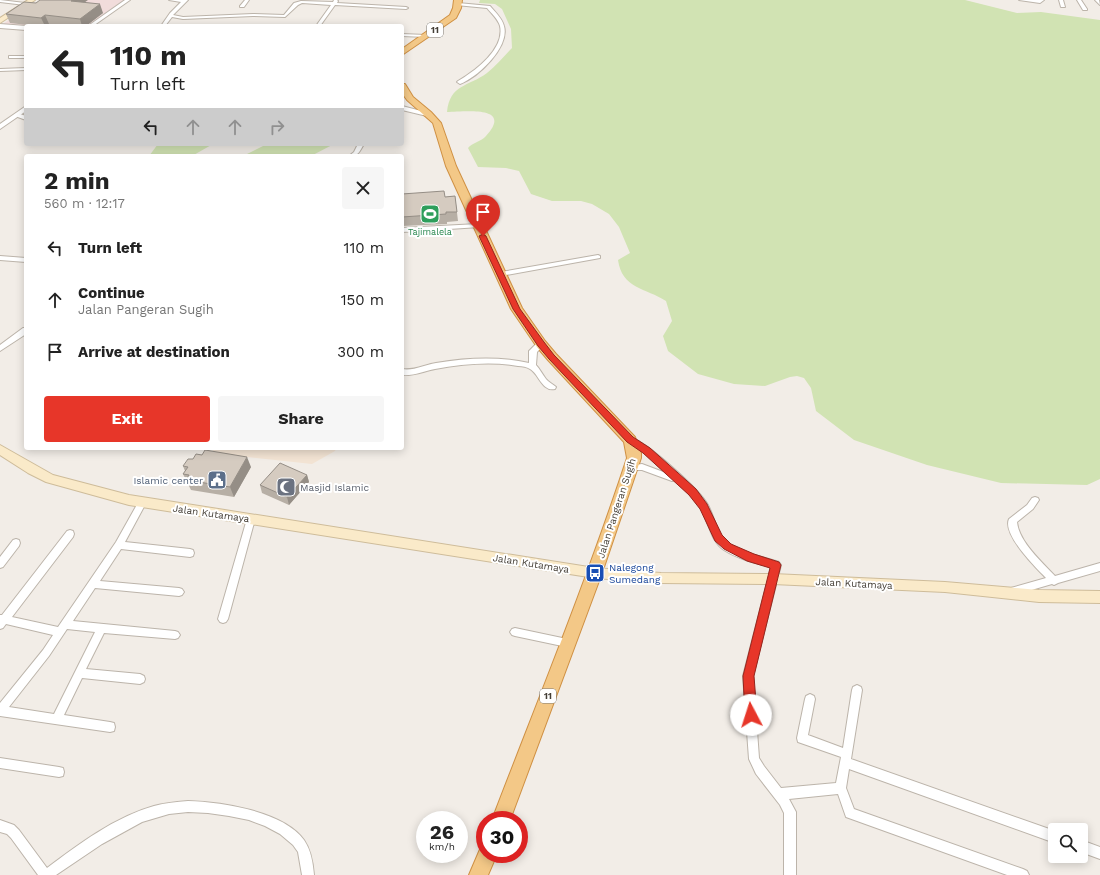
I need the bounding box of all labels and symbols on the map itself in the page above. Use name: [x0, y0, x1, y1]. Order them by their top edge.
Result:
road number: 11: [427, 23, 443, 37]
pin: [466, 195, 500, 236]
sports icon: Tajimalela: [419, 203, 441, 225]
place label: Tajimalela: [408, 227, 452, 237]
street label: Jalan Pangeran Sugih: [595, 457, 638, 560]
public building icon: Islamic center: [206, 469, 228, 491]
place label: Islamic center: [133, 475, 203, 486]
mosque icon: Masjid Islamic: [275, 476, 297, 498]
place label: Masjid Islamic: [300, 482, 369, 493]
street label: Jalan Kutamaya: [172, 503, 250, 524]
street label: Jalan Kutamaya: [492, 552, 570, 575]
bus stop icon: Nalegong Sumedang: [584, 562, 606, 584]
place label: Nalegong Sumedang: [609, 562, 661, 585]
street label: Jalan Kutamaya: [815, 576, 893, 591]
road number: 11: [540, 689, 556, 703]
position arrow: [730, 694, 772, 736]
speed limit sign: 30: [476, 811, 528, 863]

